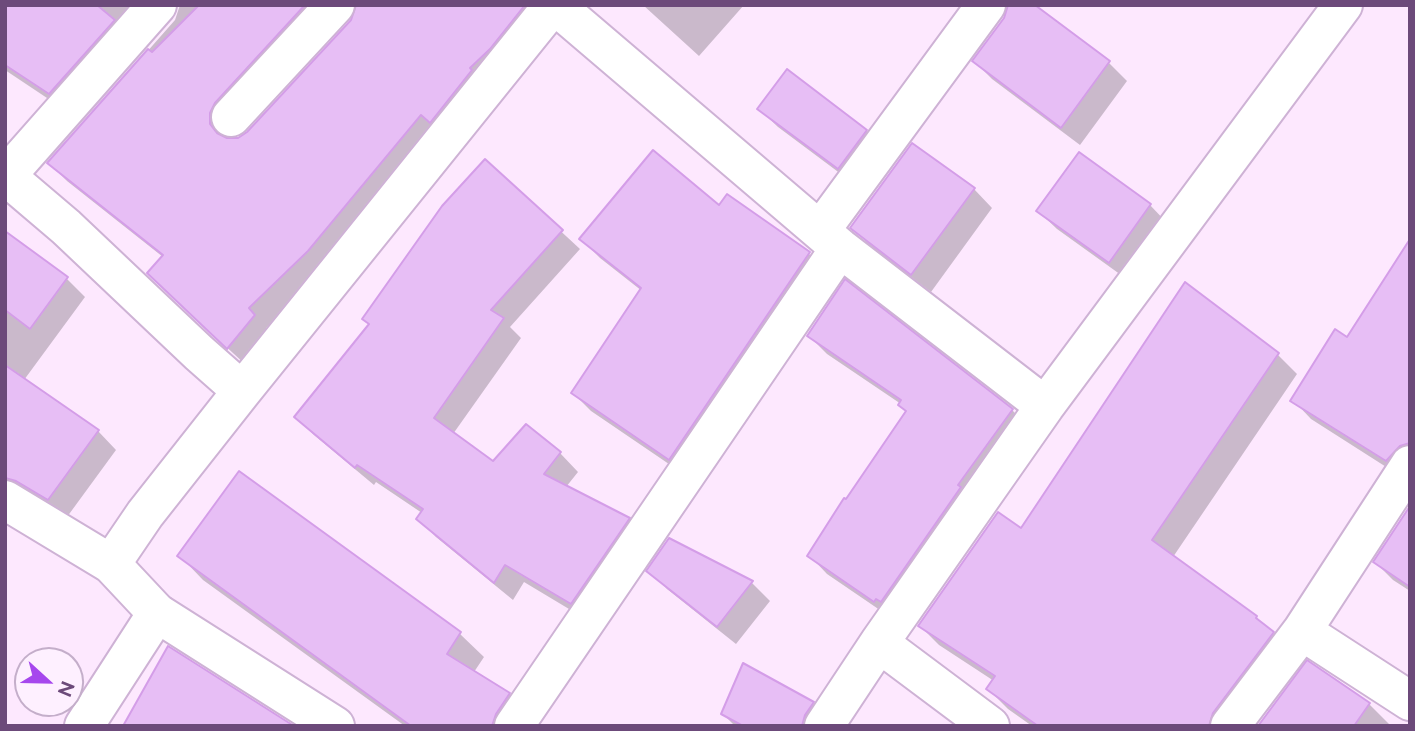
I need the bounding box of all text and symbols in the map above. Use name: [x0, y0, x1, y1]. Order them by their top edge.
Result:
north arrow: [14, 647, 84, 717]
text: N: [54, 678, 80, 700]

